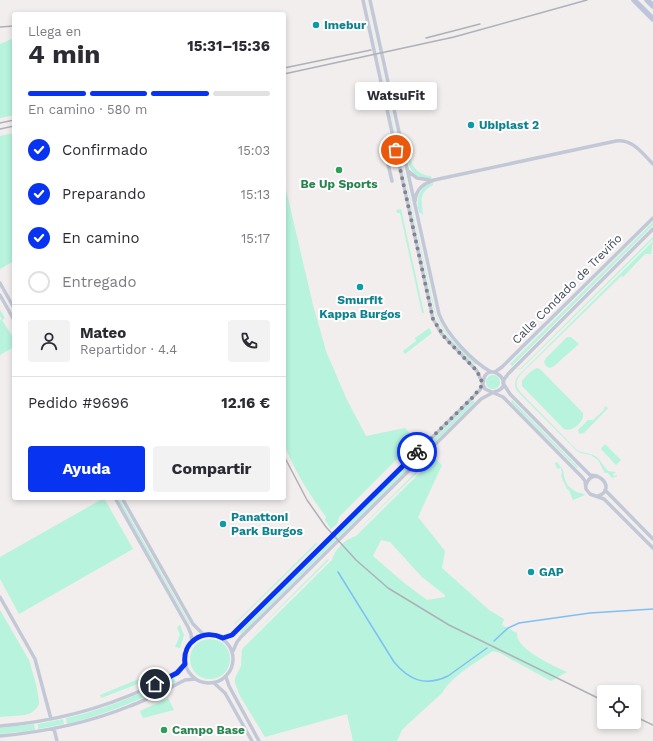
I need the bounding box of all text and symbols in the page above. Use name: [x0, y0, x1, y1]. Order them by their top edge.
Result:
place label: Imebur: [324, 18, 367, 32]
marker: Imebur: [311, 20, 321, 30]
text: Llega en: [28, 24, 81, 39]
text: 15:31–15:36: [187, 37, 270, 55]
text: 4 min: [28, 39, 100, 69]
callout: WatsuFit: [355, 82, 437, 110]
text: WatsuFit: [367, 88, 425, 103]
text: En camino · 580 m: [28, 102, 147, 117]
place label: Ubiplast 2: [479, 118, 539, 132]
marker: Ubiplast 2: [466, 120, 476, 130]
pin: [379, 133, 413, 167]
icon: check: [28, 139, 50, 161]
icon: bag: [385, 139, 407, 161]
text: Confirmado: [62, 141, 148, 159]
text: 15:03: [238, 143, 270, 158]
marker: Be Up Sports: [334, 165, 344, 175]
place label: Be Up Sports: [300, 177, 378, 191]
icon: check: [28, 183, 50, 205]
text: Preparando: [62, 185, 146, 203]
text: 15:13: [241, 187, 270, 202]
icon: check: [28, 227, 50, 249]
text: En camino: [62, 229, 139, 247]
text: 15:17: [241, 231, 270, 246]
street label: Calle Condado de Treviño: [509, 231, 625, 347]
text: Entregado: [62, 273, 136, 291]
marker: Smurfit Kappa Burgos: [355, 282, 365, 292]
place label: Smurfit Kappa Burgos: [319, 293, 401, 321]
button: person: [28, 320, 70, 362]
button: phone: [228, 320, 270, 362]
text: Mateo: [80, 324, 126, 342]
text: Repartidor · 4.4: [80, 342, 177, 357]
text: Pedido #9696: [28, 394, 129, 412]
text: 12.16 €: [221, 394, 270, 412]
courier: [397, 432, 437, 472]
icon: bike: [406, 441, 428, 463]
button: Ayuda: [28, 446, 145, 492]
button: Compartir: [153, 446, 270, 492]
place label: Panattoni Park Burgos: [231, 510, 303, 538]
marker: Panattoni Park Burgos: [218, 519, 228, 529]
place label: GAP: [539, 565, 564, 579]
marker: GAP: [526, 567, 536, 577]
pin: [138, 667, 172, 701]
icon: home: [144, 673, 166, 695]
map controls: [597, 685, 641, 729]
button: locate: [597, 685, 641, 729]
place label: Campo Base: [172, 723, 245, 737]
marker: Campo Base: [159, 725, 169, 735]

